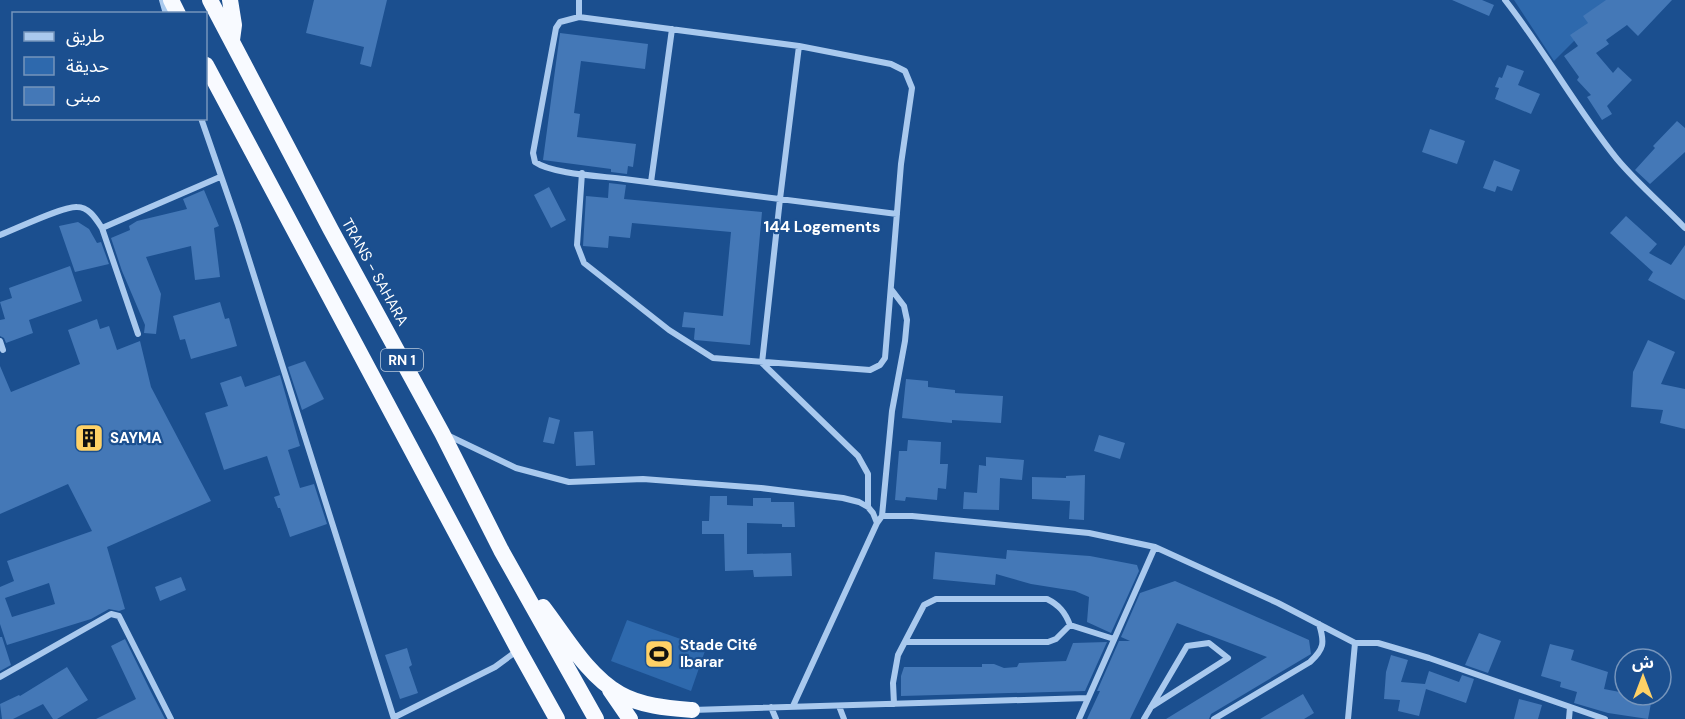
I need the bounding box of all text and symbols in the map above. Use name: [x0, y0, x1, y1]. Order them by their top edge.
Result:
legend: [12, 12, 207, 120]
text: طريق: [66, 24, 105, 48]
text: حديقة: [66, 54, 109, 78]
text: مبنى: [66, 84, 101, 108]
street label: TRANS - SAHARA: [337, 215, 413, 329]
district label: 144 Logements: [763, 216, 881, 237]
road number: RN 1: [381, 349, 423, 371]
building icon: SAYMA: [73, 422, 105, 454]
place label: SAYMA: [110, 428, 162, 448]
place label: Stade Cité Ibarar: [680, 635, 757, 672]
sports icon: Stade Cité Ibarar: [643, 638, 675, 670]
north arrow: [1613, 647, 1673, 707]
text: ش: [1632, 652, 1654, 673]

